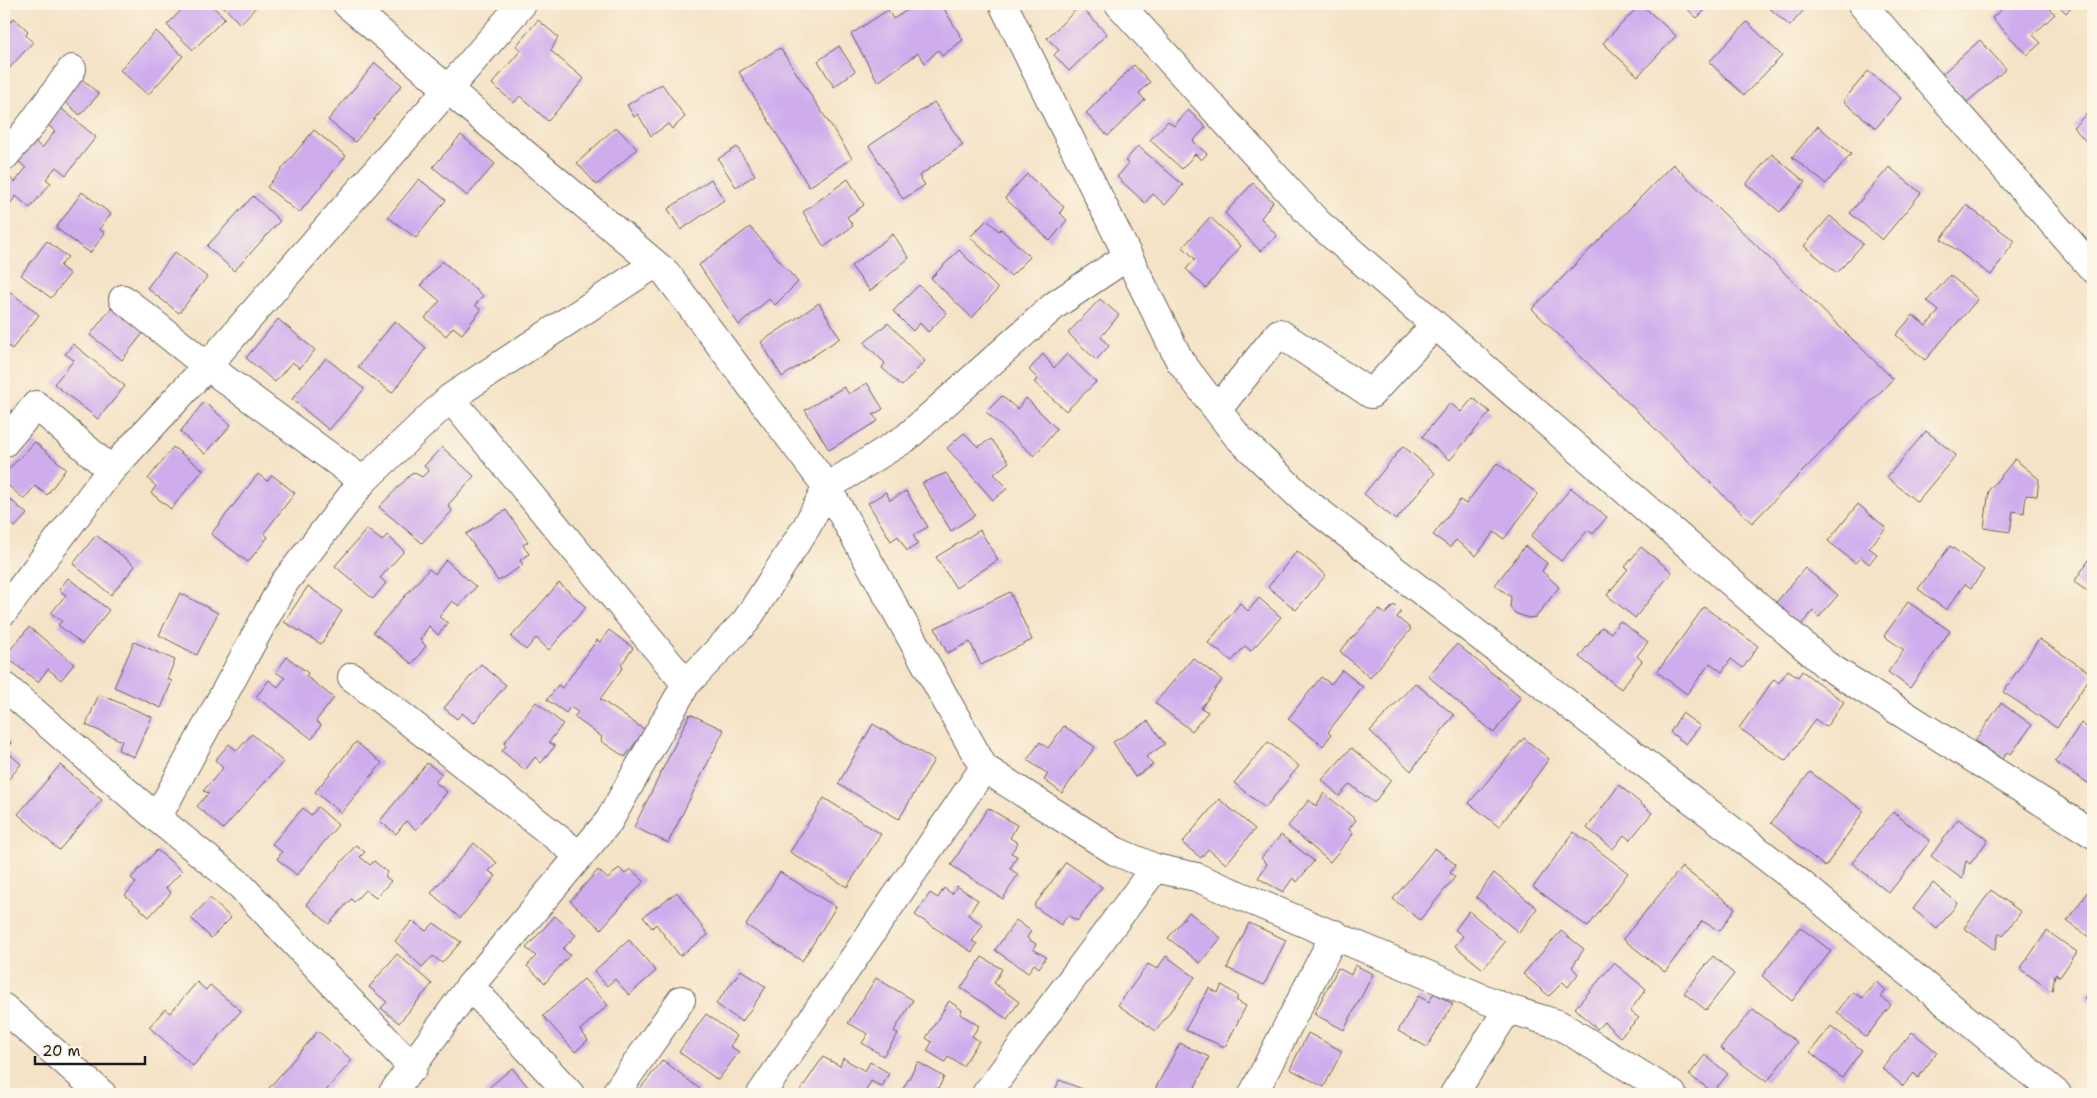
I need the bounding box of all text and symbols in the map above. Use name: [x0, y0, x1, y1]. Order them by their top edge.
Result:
scale bar: [35, 1033, 145, 1065]
text: 20 m: [42, 1041, 81, 1061]

